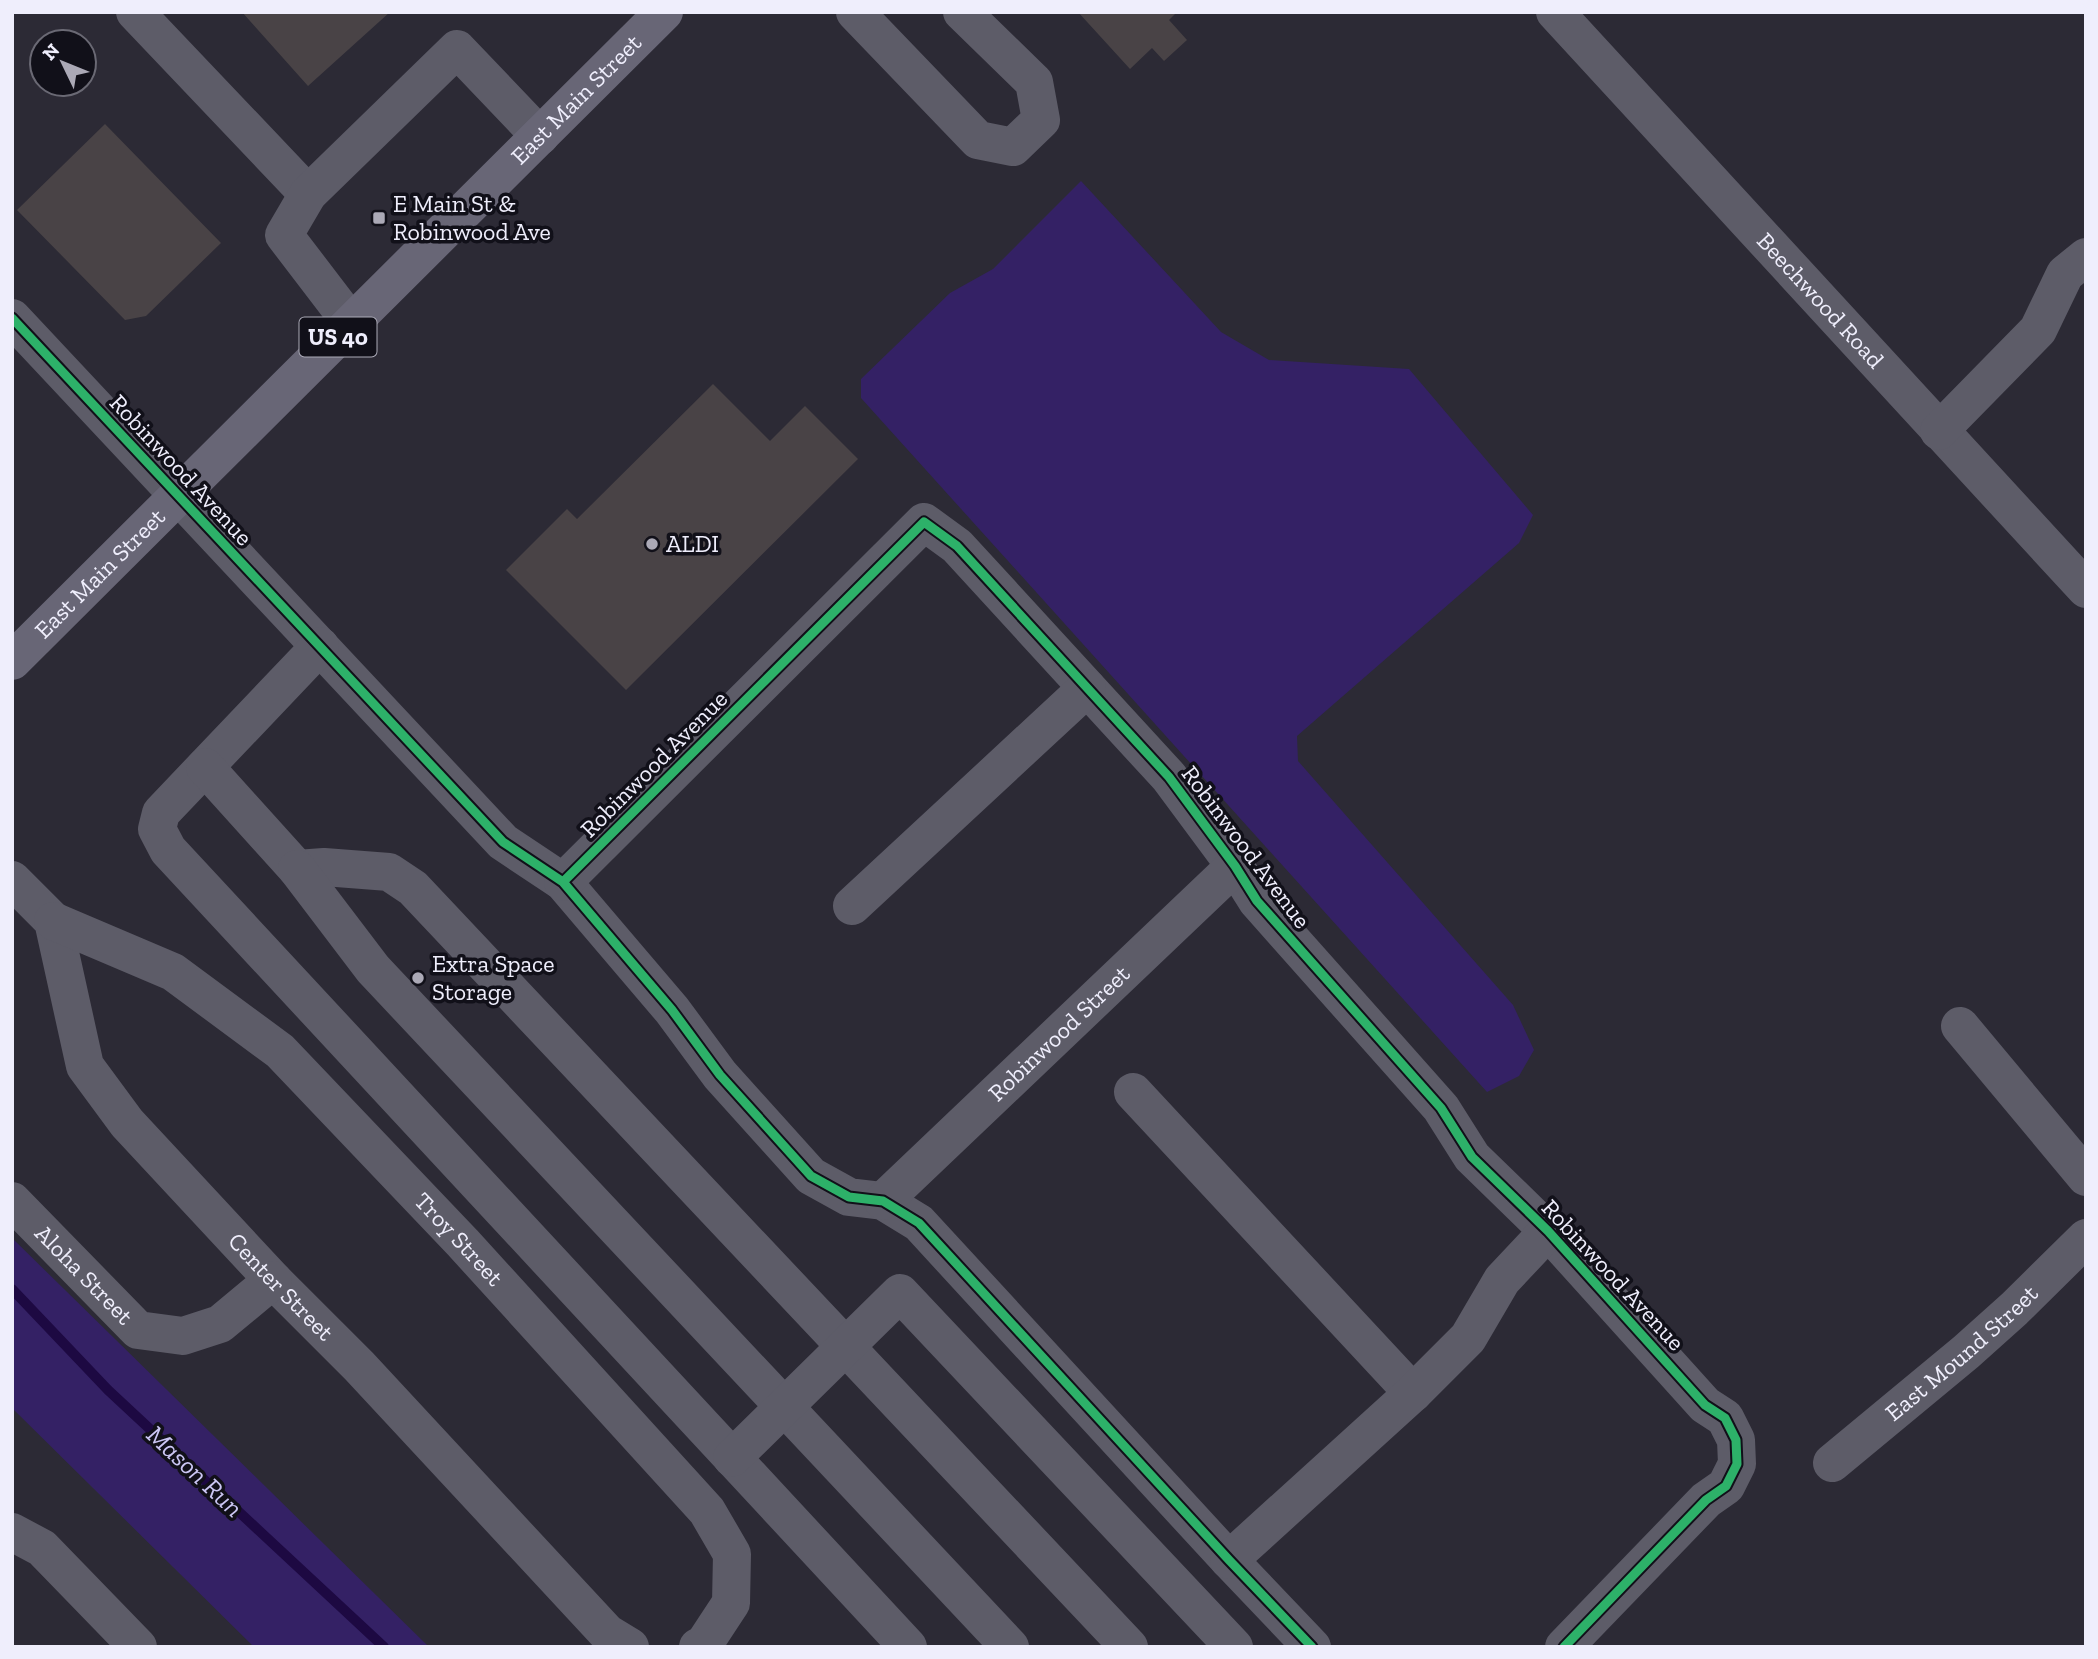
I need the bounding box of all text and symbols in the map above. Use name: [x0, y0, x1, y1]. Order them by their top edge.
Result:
north arrow: [28, 28, 98, 98]
street label: East Main Street: [504, 28, 647, 170]
text: N: [38, 39, 64, 65]
place label: E Main St & Robinwood Ave: [393, 189, 551, 246]
marker: E Main St & Robinwood Ave: [371, 210, 387, 226]
street label: Beechwood Road: [1751, 226, 1890, 374]
road number: US 40: [300, 318, 376, 356]
street label: Robinwood Avenue: [104, 388, 259, 551]
street label: East Main Street: [28, 502, 171, 644]
place label: ALDI: [666, 529, 719, 558]
marker: ALDI: [644, 536, 660, 552]
street label: Robinwood Avenue: [574, 684, 733, 843]
street label: Robinwood Avenue: [1176, 760, 1317, 934]
place label: Extra Space Storage: [432, 949, 554, 1006]
street label: Robinwood Street: [982, 959, 1136, 1107]
marker: Extra Space Storage: [410, 970, 426, 986]
street label: Troy Street: [409, 1186, 510, 1292]
street label: Robinwood Avenue: [1536, 1193, 1691, 1356]
street label: Aloha Street: [29, 1218, 139, 1330]
street label: Center Street: [222, 1226, 340, 1346]
street label: East Mound Street: [1879, 1279, 2044, 1427]
water label: Mason Run: [140, 1418, 250, 1524]

